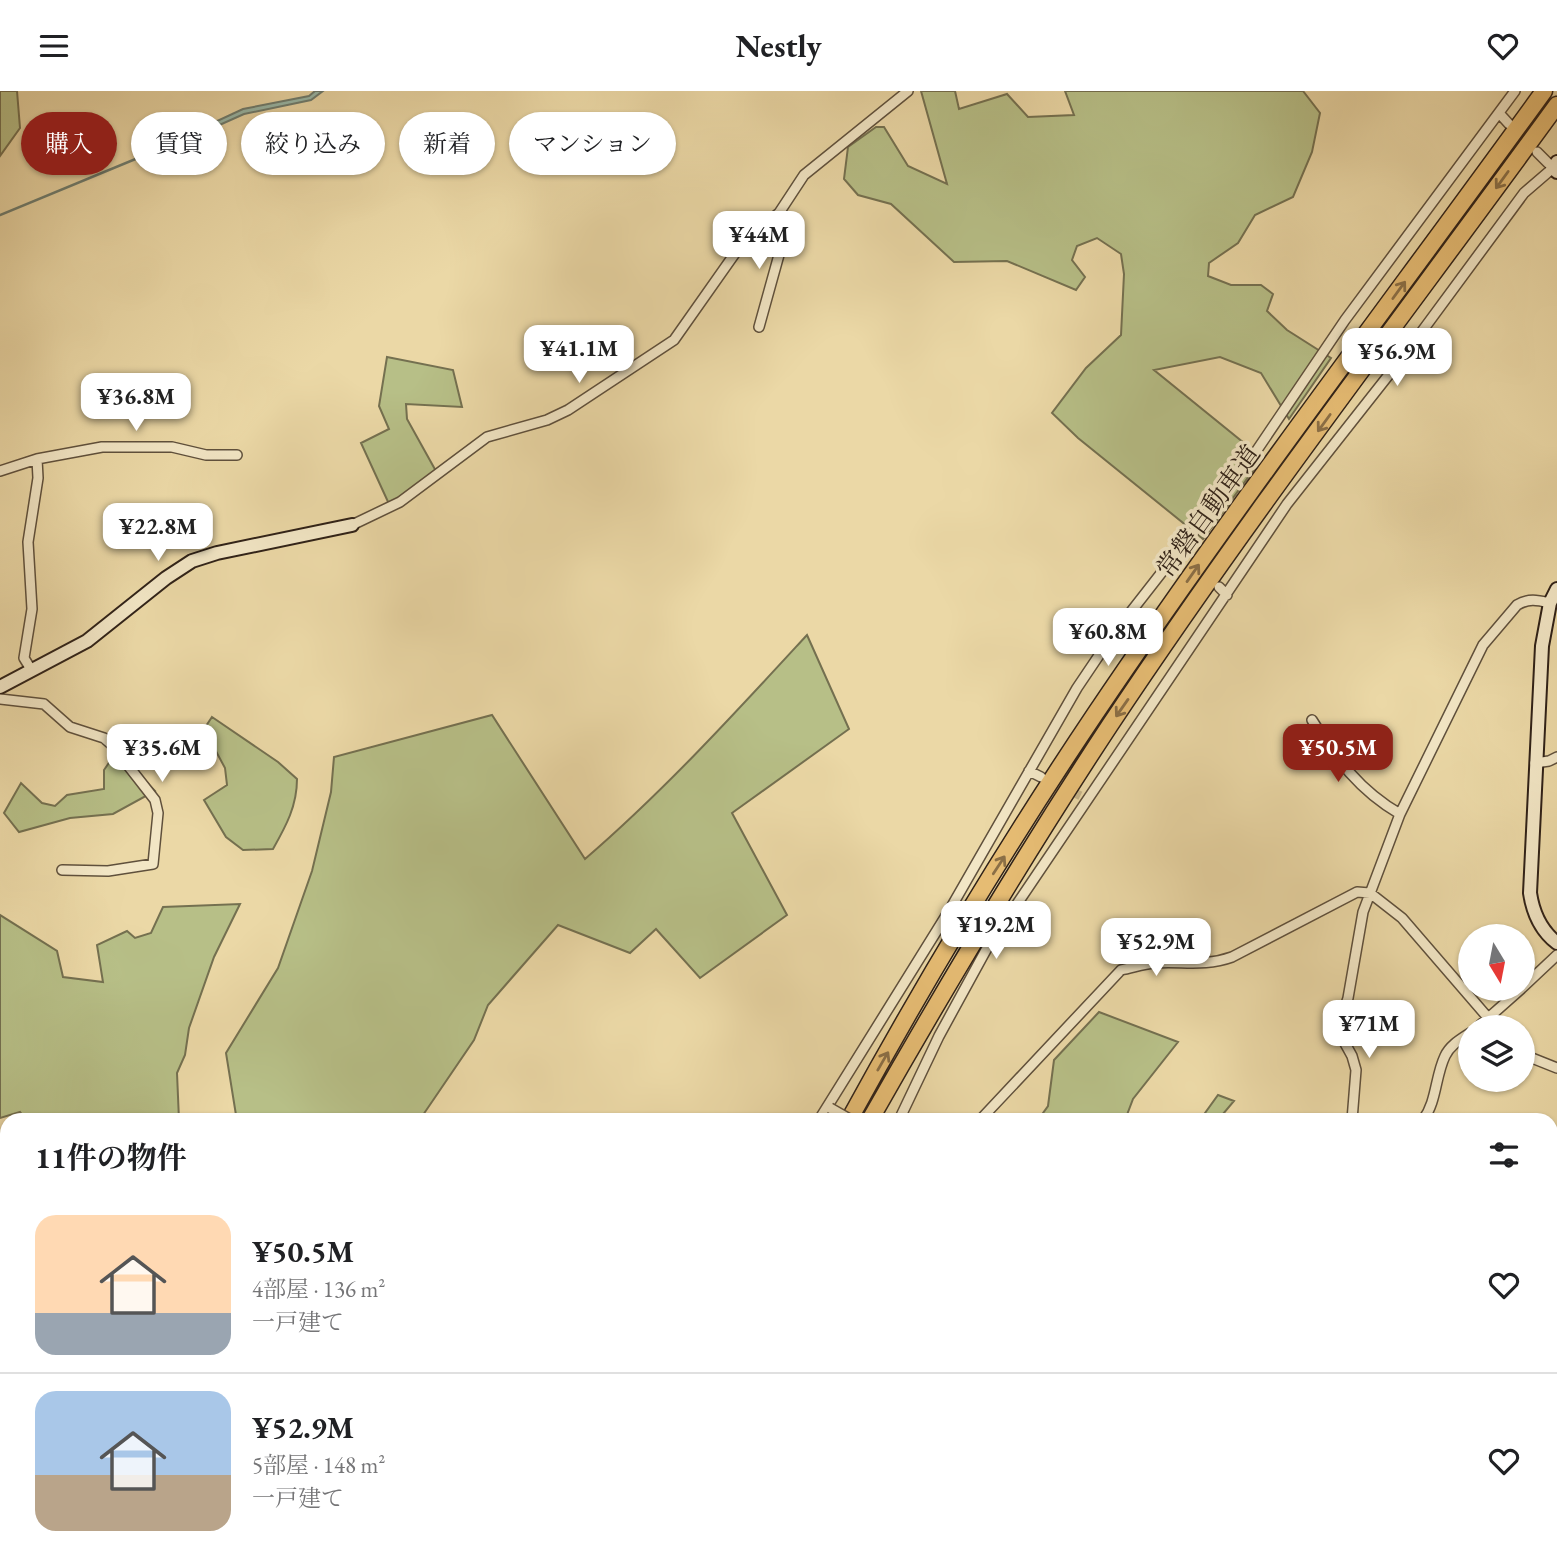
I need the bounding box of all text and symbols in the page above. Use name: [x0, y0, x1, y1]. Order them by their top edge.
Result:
text: Nestly: [735, 25, 822, 67]
icon: menu: [35, 27, 73, 65]
icon: heart: [1484, 27, 1522, 65]
chip: 購入: [21, 112, 117, 175]
chip: 賃貸: [131, 112, 227, 175]
chip: 絞り込み: [241, 112, 385, 175]
chip: 新着: [399, 112, 495, 175]
chip: マンション: [509, 112, 676, 175]
one-way arrow: [1495, 170, 1510, 189]
pin: ¥44M: [718, 211, 800, 271]
text: ¥44M: [729, 219, 789, 249]
one-way arrow: [1391, 282, 1406, 300]
pin: ¥41.1M: [522, 325, 636, 385]
pin: ¥56.9M: [1340, 329, 1454, 388]
text: ¥41.1M: [540, 333, 618, 363]
text: ¥56.9M: [1358, 336, 1436, 366]
pin: ¥36.8M: [79, 373, 193, 433]
text: ¥36.8M: [97, 381, 175, 411]
one-way arrow: [1317, 413, 1331, 432]
street label: 常磐自動車道: [1148, 438, 1268, 584]
pin: ¥22.8M: [101, 503, 215, 563]
text: ¥22.8M: [119, 511, 197, 541]
one-way arrow: [1185, 564, 1200, 583]
pin: ¥60.8M: [1051, 609, 1165, 668]
text: ¥60.8M: [1069, 616, 1147, 646]
one-way arrow: [1115, 698, 1129, 717]
pin: ¥35.6M: [105, 725, 219, 784]
pin: ¥50.5M: [1281, 725, 1395, 784]
text: ¥35.6M: [123, 732, 201, 762]
text: ¥50.5M: [1299, 732, 1377, 762]
one-way arrow: [992, 855, 1006, 875]
pin: ¥19.2M: [939, 901, 1053, 961]
text: ¥19.2M: [957, 909, 1035, 939]
pin: ¥52.9M: [1099, 919, 1213, 978]
north arrow: [1458, 924, 1535, 1001]
map controls: [1458, 924, 1535, 1092]
text: ¥52.9M: [1117, 926, 1195, 956]
pin: ¥71M: [1328, 1000, 1410, 1060]
text: ¥71M: [1339, 1008, 1399, 1038]
button: layers: [1458, 1015, 1535, 1092]
one-way arrow: [876, 1051, 890, 1071]
icon: filters: [1485, 1136, 1523, 1174]
text: 11件の物件: [35, 1138, 187, 1177]
text: ¥50.5M: [252, 1232, 354, 1271]
icon: home: [91, 1243, 175, 1327]
icon: heart: [1485, 1266, 1523, 1304]
text: 4部屋 · 136 m²: [252, 1274, 385, 1304]
text: 一戸建て: [252, 1307, 344, 1337]
text: ¥52.9M: [252, 1408, 354, 1447]
icon: home: [91, 1419, 175, 1503]
icon: heart: [1485, 1442, 1523, 1480]
text: 5部屋 · 148 m²: [252, 1450, 385, 1480]
text: 一戸建て: [252, 1483, 344, 1513]

